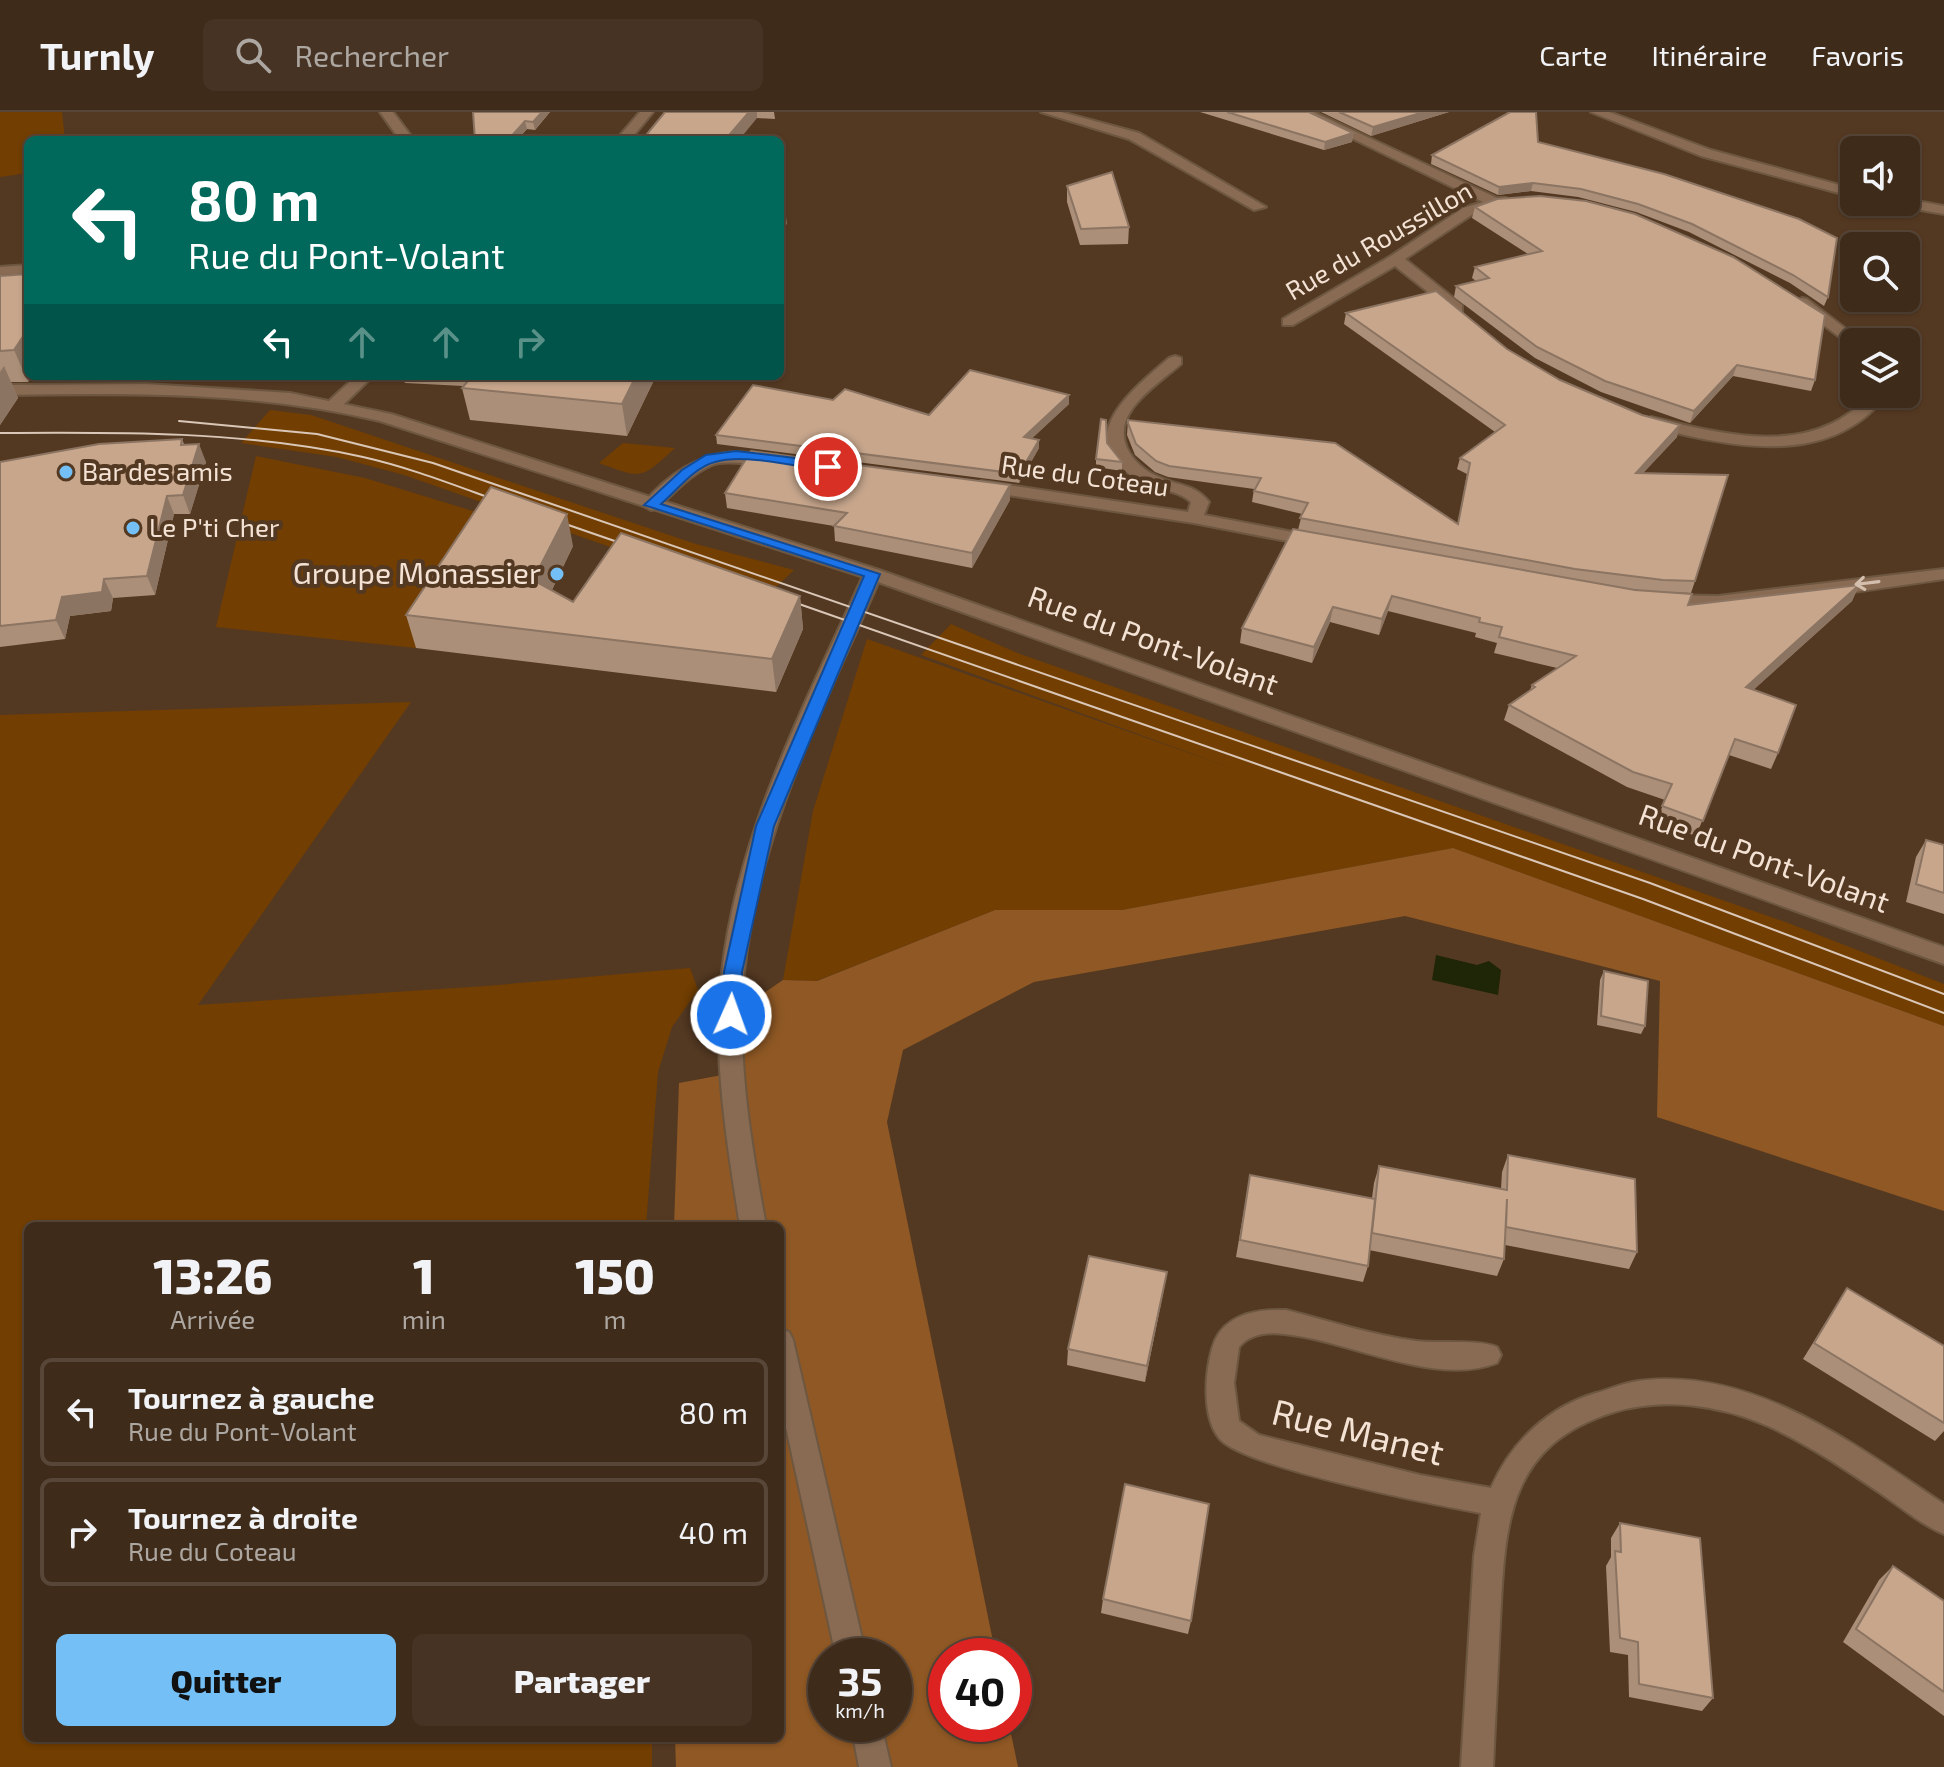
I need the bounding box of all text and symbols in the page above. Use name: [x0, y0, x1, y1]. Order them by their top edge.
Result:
search box: [203, 19, 763, 91]
text: Turnly: [40, 32, 155, 78]
icon: search: [231, 33, 275, 77]
text: Rechercher: [295, 37, 449, 73]
text: Carte: [1539, 38, 1608, 72]
text: Itinéraire: [1652, 38, 1767, 72]
text: Favoris: [1811, 38, 1904, 72]
map controls: [1840, 136, 1920, 408]
button: sound: [1840, 136, 1920, 216]
text: 80 m: [188, 165, 320, 232]
icon: left: [56, 168, 160, 272]
street label: Rue du Roussillon: [1280, 174, 1477, 306]
button: search: [1840, 232, 1920, 312]
text: Rue du Pont-Volant: [188, 233, 505, 276]
icon: left: [256, 320, 300, 364]
icon: ahead: [340, 320, 384, 364]
icon: ahead: [424, 320, 468, 364]
icon: right: [508, 320, 552, 364]
button: layers: [1840, 328, 1920, 408]
pin: [794, 433, 862, 501]
icon: arrive: [806, 445, 850, 489]
street label: Rue du Coteau: [1000, 447, 1171, 502]
place label: Bar des amis: [82, 455, 233, 486]
marker: Bar des amis: [57, 463, 75, 481]
place label: Le P'ti Cher: [149, 511, 279, 542]
marker: Le P'ti Cher: [124, 519, 142, 537]
place label: Groupe Monassier: [293, 554, 541, 590]
marker: Groupe Monassier: [548, 565, 566, 583]
one-way arrow: [1854, 576, 1880, 591]
street label: Rue du Pont-Volant: [1024, 577, 1284, 701]
street label: Rue du Pont-Volant: [1635, 795, 1895, 919]
position arrow: [689, 973, 773, 1057]
text: 13:26: [153, 1246, 272, 1304]
text: 1: [413, 1246, 435, 1304]
text: 150: [575, 1246, 655, 1304]
text: Arrivée: [170, 1303, 255, 1334]
text: min: [402, 1303, 446, 1334]
text: m: [604, 1303, 626, 1334]
text: Tournez à gauche: [128, 1379, 375, 1415]
street label: Rue Manet: [1268, 1388, 1449, 1473]
icon: left: [60, 1390, 104, 1434]
text: 80 m: [679, 1394, 748, 1430]
text: Rue du Pont-Volant: [128, 1415, 357, 1446]
text: Tournez à droite: [128, 1499, 358, 1535]
icon: right: [60, 1510, 104, 1554]
text: 40 m: [678, 1514, 748, 1550]
text: Rue du Coteau: [128, 1535, 297, 1566]
button: Quitter: [56, 1634, 396, 1726]
button: Partager: [412, 1634, 752, 1726]
speed limit sign: 40: [928, 1638, 1032, 1742]
text: 35: [838, 1656, 882, 1704]
text: km/h: [835, 1698, 885, 1722]

